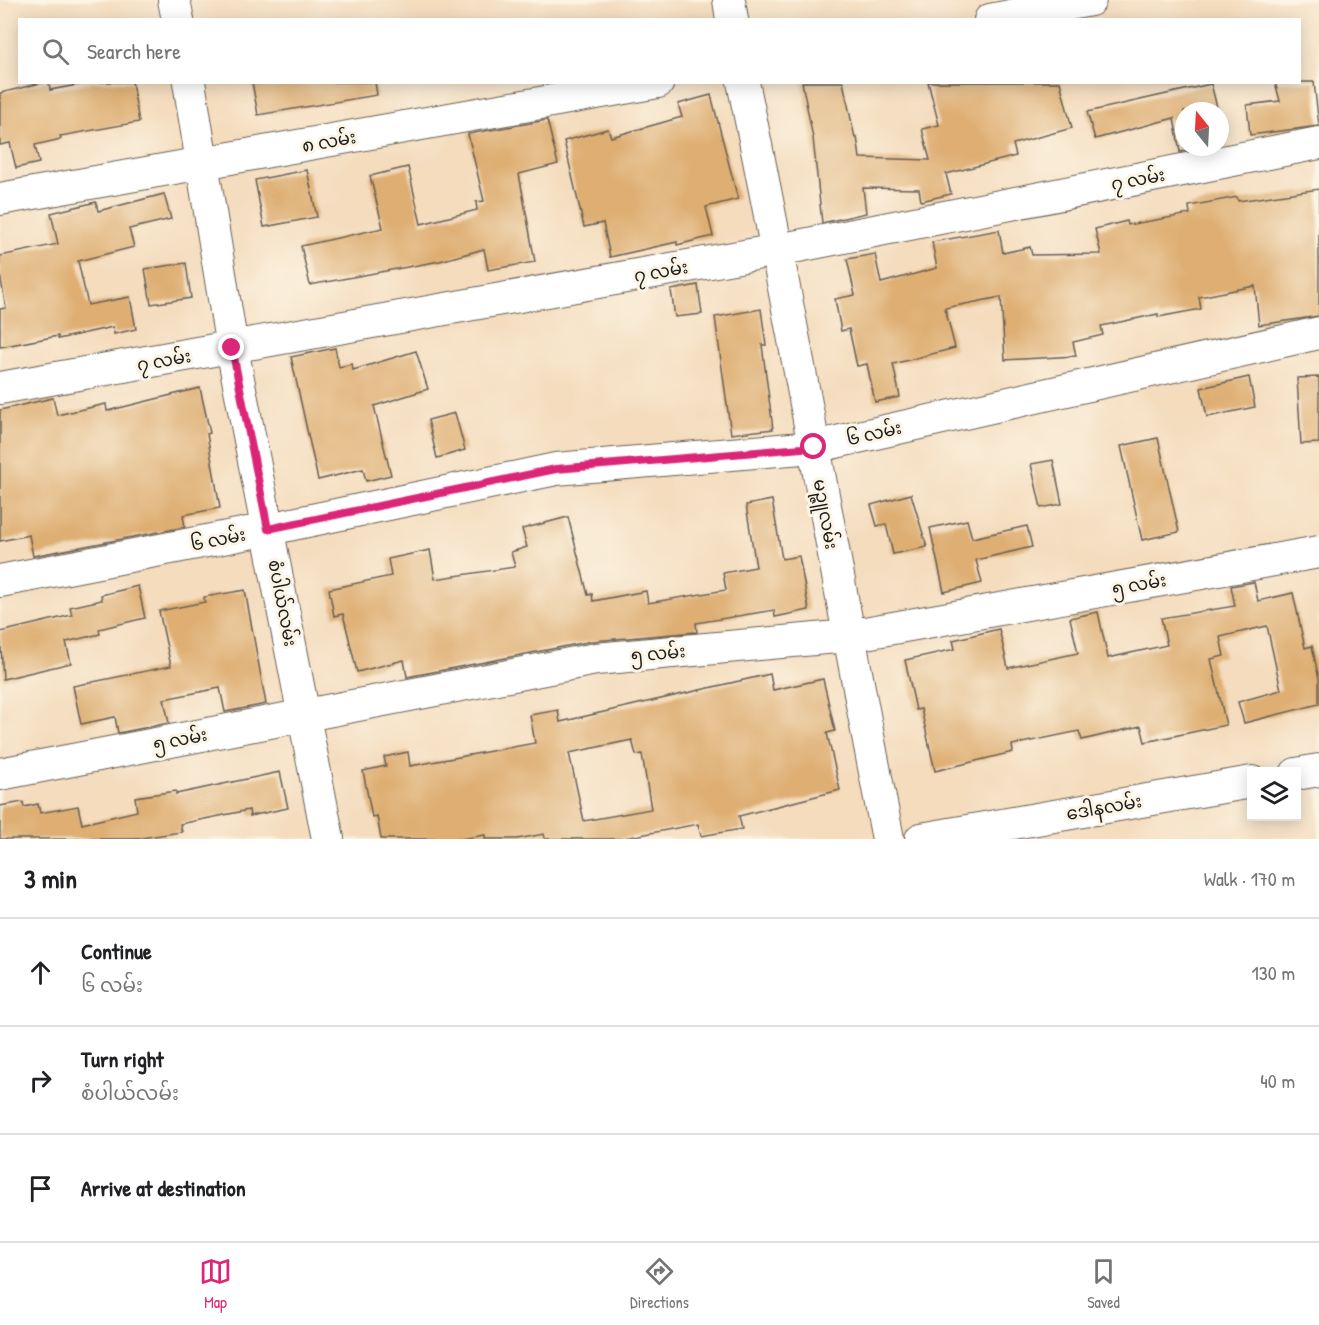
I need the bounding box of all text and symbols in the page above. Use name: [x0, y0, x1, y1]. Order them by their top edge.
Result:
search box: [18, 18, 1301, 84]
icon: search: [39, 35, 72, 68]
text: Search here: [87, 36, 181, 66]
north arrow: [1175, 102, 1229, 156]
street label: ၈ လမ်း: [300, 124, 358, 158]
street label: ၇ လမ်း: [1109, 162, 1168, 199]
street label: ၇ လမ်း: [632, 254, 690, 291]
route end: [218, 334, 244, 360]
street label: ၇ လမ်း: [135, 343, 193, 380]
street label: ၆ လမ်း: [844, 415, 904, 451]
route start: [800, 433, 826, 459]
street label: မဉ္ဇူလမ်း: [805, 477, 844, 552]
street label: ၆ လမ်း: [188, 521, 248, 557]
street label: စံပါယ်လမ်း: [262, 557, 304, 649]
street label: ၅ လမ်း: [1110, 567, 1169, 604]
street label: ၅ လမ်း: [630, 638, 687, 671]
street label: ၅ လမ်း: [151, 721, 210, 759]
map controls: [1247, 767, 1301, 821]
button: layers: [1247, 767, 1301, 821]
street label: ဒေါနလမ်း: [1064, 788, 1144, 829]
text: 3 min: [24, 861, 77, 896]
text: Walk · 170 m: [1204, 865, 1295, 892]
text: Continue: [81, 936, 152, 966]
icon: ahead: [24, 956, 57, 989]
text: 130 m: [1252, 959, 1295, 986]
text: ၆ လမ်း: [81, 971, 143, 998]
text: Turn right: [81, 1044, 164, 1074]
icon: right: [24, 1064, 57, 1097]
text: 40 m: [1260, 1067, 1295, 1094]
text: စံပါယ်လမ်း: [81, 1079, 179, 1106]
icon: arrive: [24, 1172, 57, 1205]
text: Arrive at destination: [81, 1173, 246, 1203]
tab: Map: [199, 1255, 232, 1313]
tab: Directions: [630, 1255, 689, 1313]
tab: Saved: [1087, 1255, 1120, 1313]

